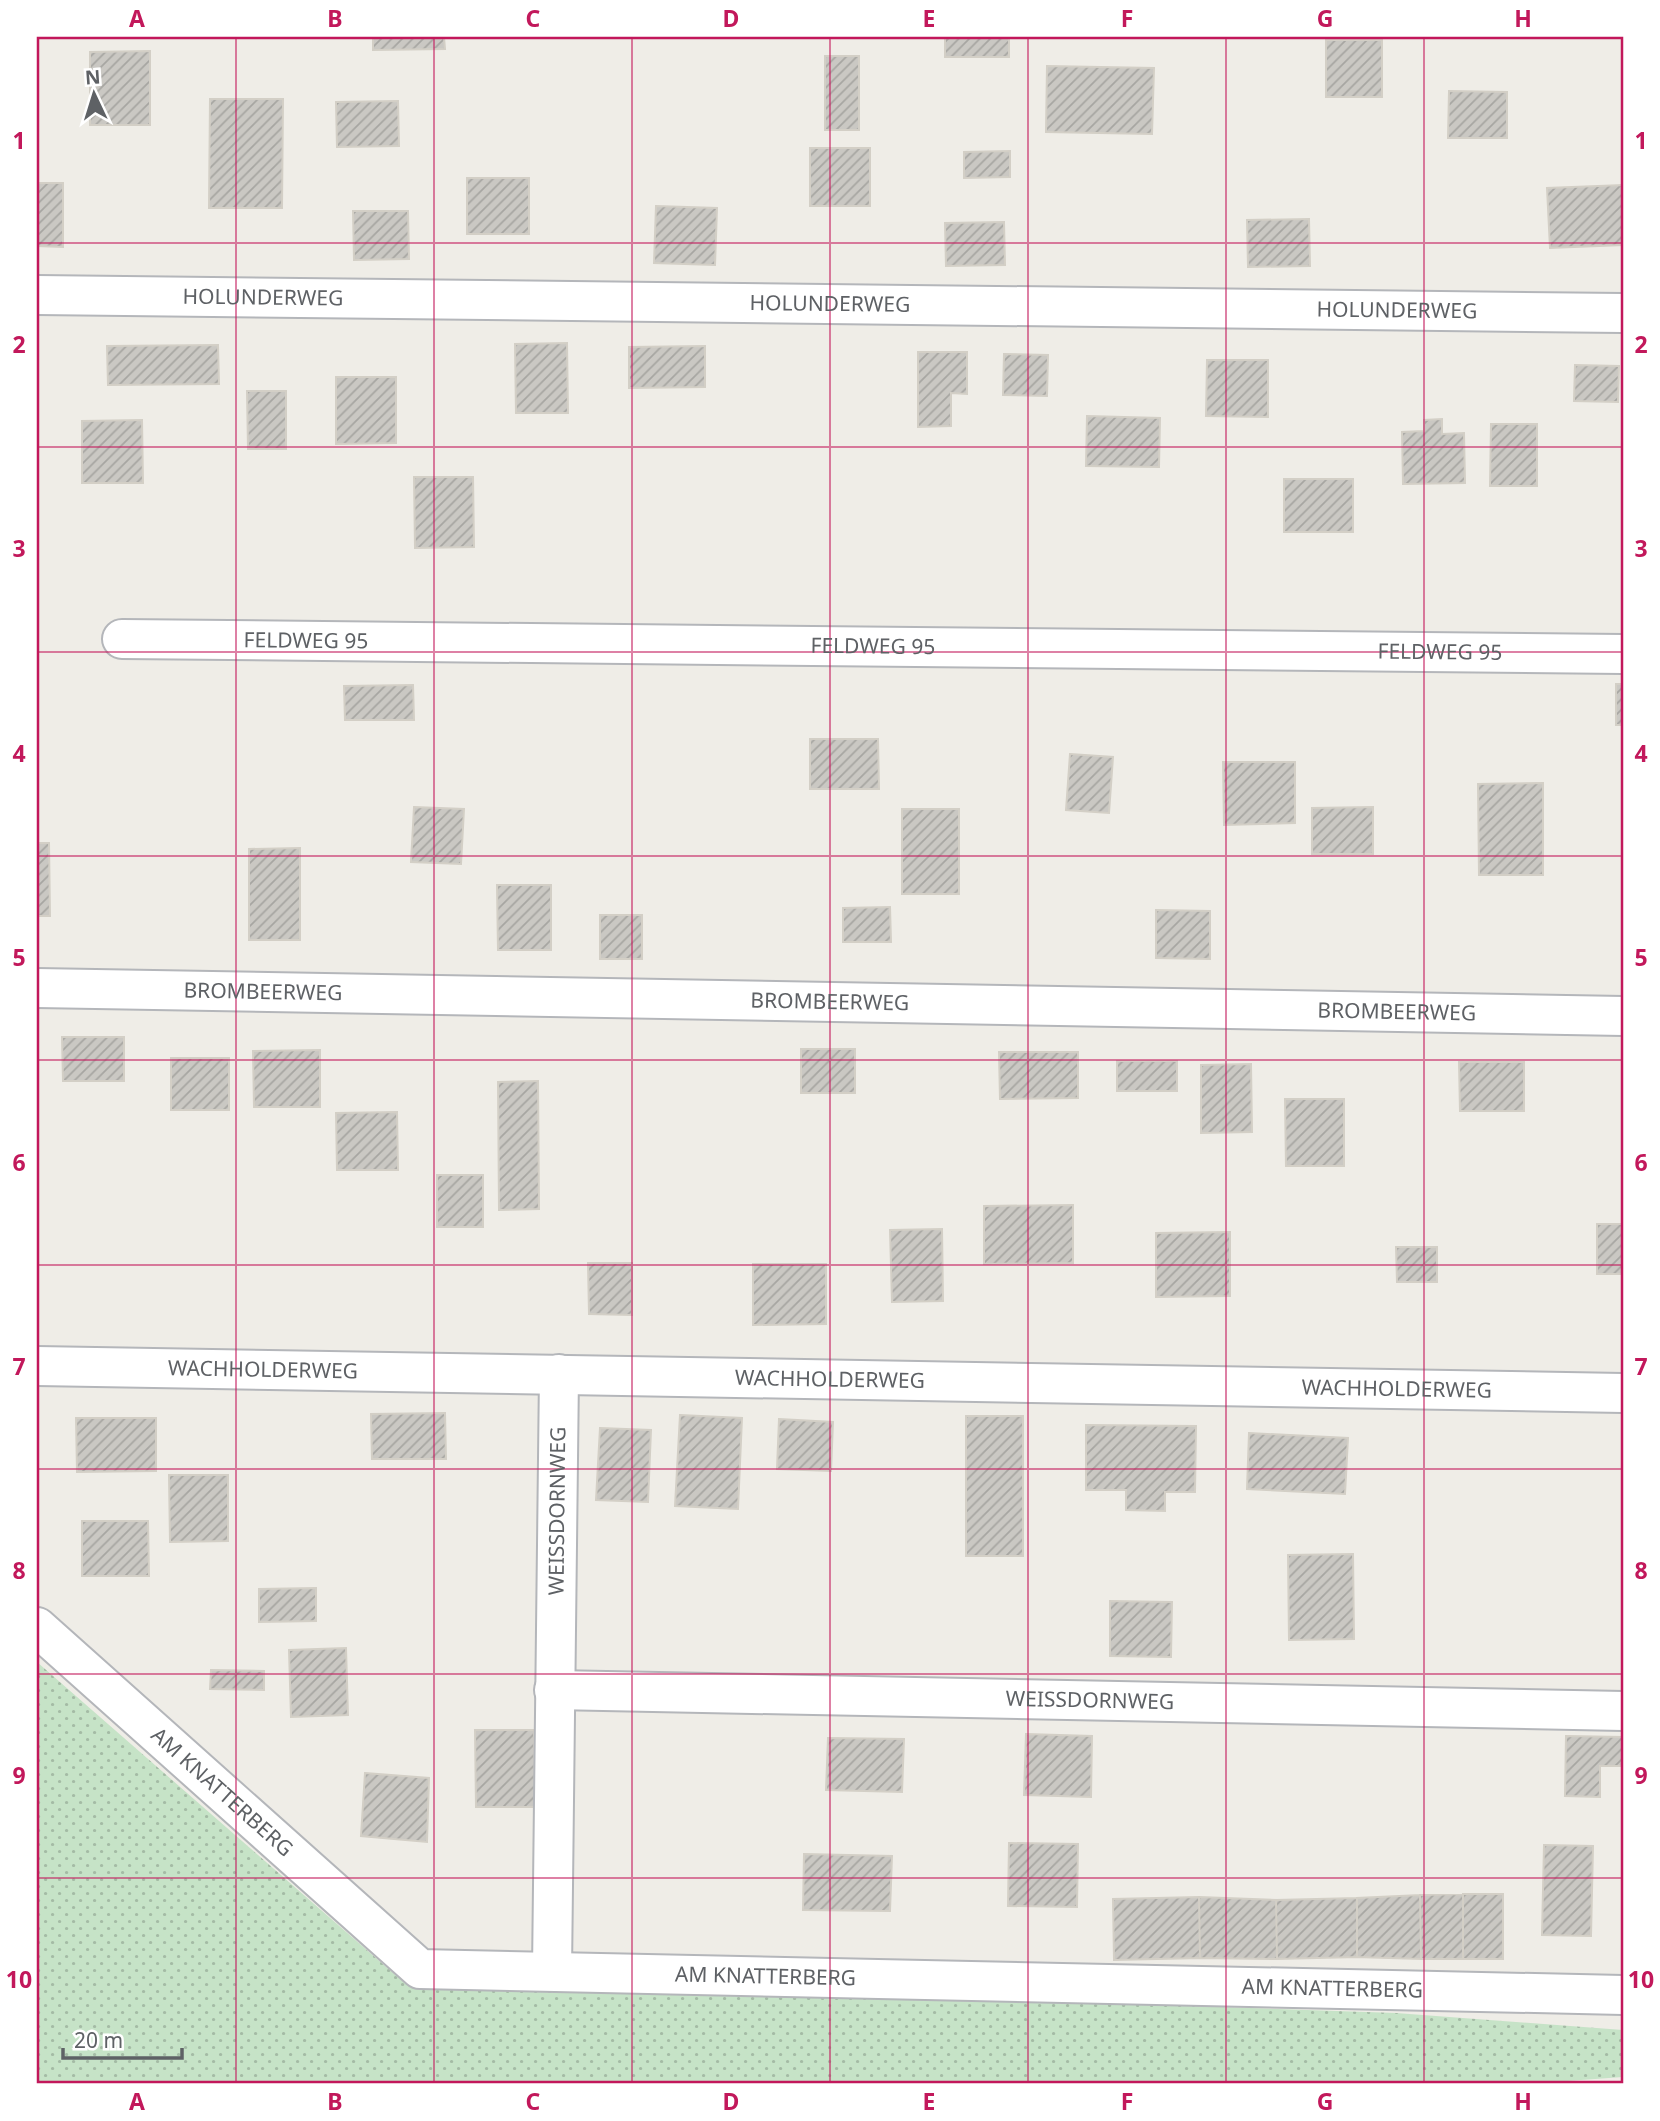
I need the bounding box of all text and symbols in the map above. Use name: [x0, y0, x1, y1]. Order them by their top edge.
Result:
text: A: [129, 2, 145, 34]
text: B: [327, 2, 343, 34]
text: C: [526, 2, 541, 34]
text: D: [723, 2, 739, 34]
text: E: [923, 2, 935, 34]
text: F: [1121, 2, 1133, 34]
text: G: [1317, 2, 1333, 34]
text: H: [1514, 2, 1532, 34]
north arrow: [60, 60, 130, 130]
text: N: [84, 64, 101, 91]
text: 1: [12, 124, 26, 156]
text: 1: [1634, 124, 1648, 156]
street label: HOLUNDERWEG: [182, 282, 344, 311]
street label: HOLUNDERWEG: [749, 288, 910, 318]
street label: HOLUNDERWEG: [1316, 295, 1477, 324]
text: 2: [12, 328, 26, 360]
text: 2: [1634, 328, 1648, 360]
text: 3: [12, 532, 26, 564]
text: 3: [1634, 532, 1648, 564]
street label: FELDWEG 95: [243, 625, 369, 654]
street label: FELDWEG 95: [810, 631, 935, 660]
street label: FELDWEG 95: [1377, 637, 1502, 666]
text: 4: [12, 737, 26, 769]
text: 4: [1634, 737, 1648, 769]
text: 5: [12, 941, 26, 973]
text: 5: [1634, 941, 1648, 973]
street label: BROMBEERWEG: [183, 976, 343, 1006]
street label: BROMBEERWEG: [750, 986, 910, 1016]
street label: BROMBEERWEG: [1317, 996, 1476, 1026]
text: 6: [12, 1146, 26, 1178]
text: 6: [1634, 1146, 1648, 1178]
text: 7: [12, 1350, 26, 1382]
text: 7: [1634, 1350, 1648, 1382]
street label: WACHHOLDERWEG: [168, 1353, 358, 1384]
street label: WACHHOLDERWEG: [735, 1363, 925, 1394]
street label: WACHHOLDERWEG: [1302, 1373, 1492, 1404]
street label: WEISSDORNWEG: [541, 1427, 571, 1596]
text: 8: [12, 1554, 26, 1586]
text: 8: [1634, 1554, 1648, 1586]
street label: WEISSDORNWEG: [1005, 1684, 1175, 1715]
street label: AM KNATTERBERG: [146, 1721, 300, 1862]
text: 9: [12, 1759, 26, 1791]
text: 9: [1634, 1759, 1648, 1791]
street label: AM KNATTERBERG: [675, 1960, 856, 1991]
text: 10: [6, 1963, 32, 1995]
text: 10: [1628, 1963, 1654, 1995]
street label: AM KNATTERBERG: [1241, 1972, 1423, 2004]
scale bar: [63, 2016, 182, 2060]
text: 20 m: [74, 2026, 123, 2054]
text: A: [129, 2085, 145, 2117]
text: B: [327, 2085, 343, 2117]
text: C: [526, 2085, 541, 2117]
text: D: [723, 2085, 739, 2117]
text: E: [923, 2085, 935, 2117]
text: F: [1121, 2085, 1133, 2117]
text: G: [1317, 2085, 1333, 2117]
text: H: [1514, 2085, 1532, 2117]

